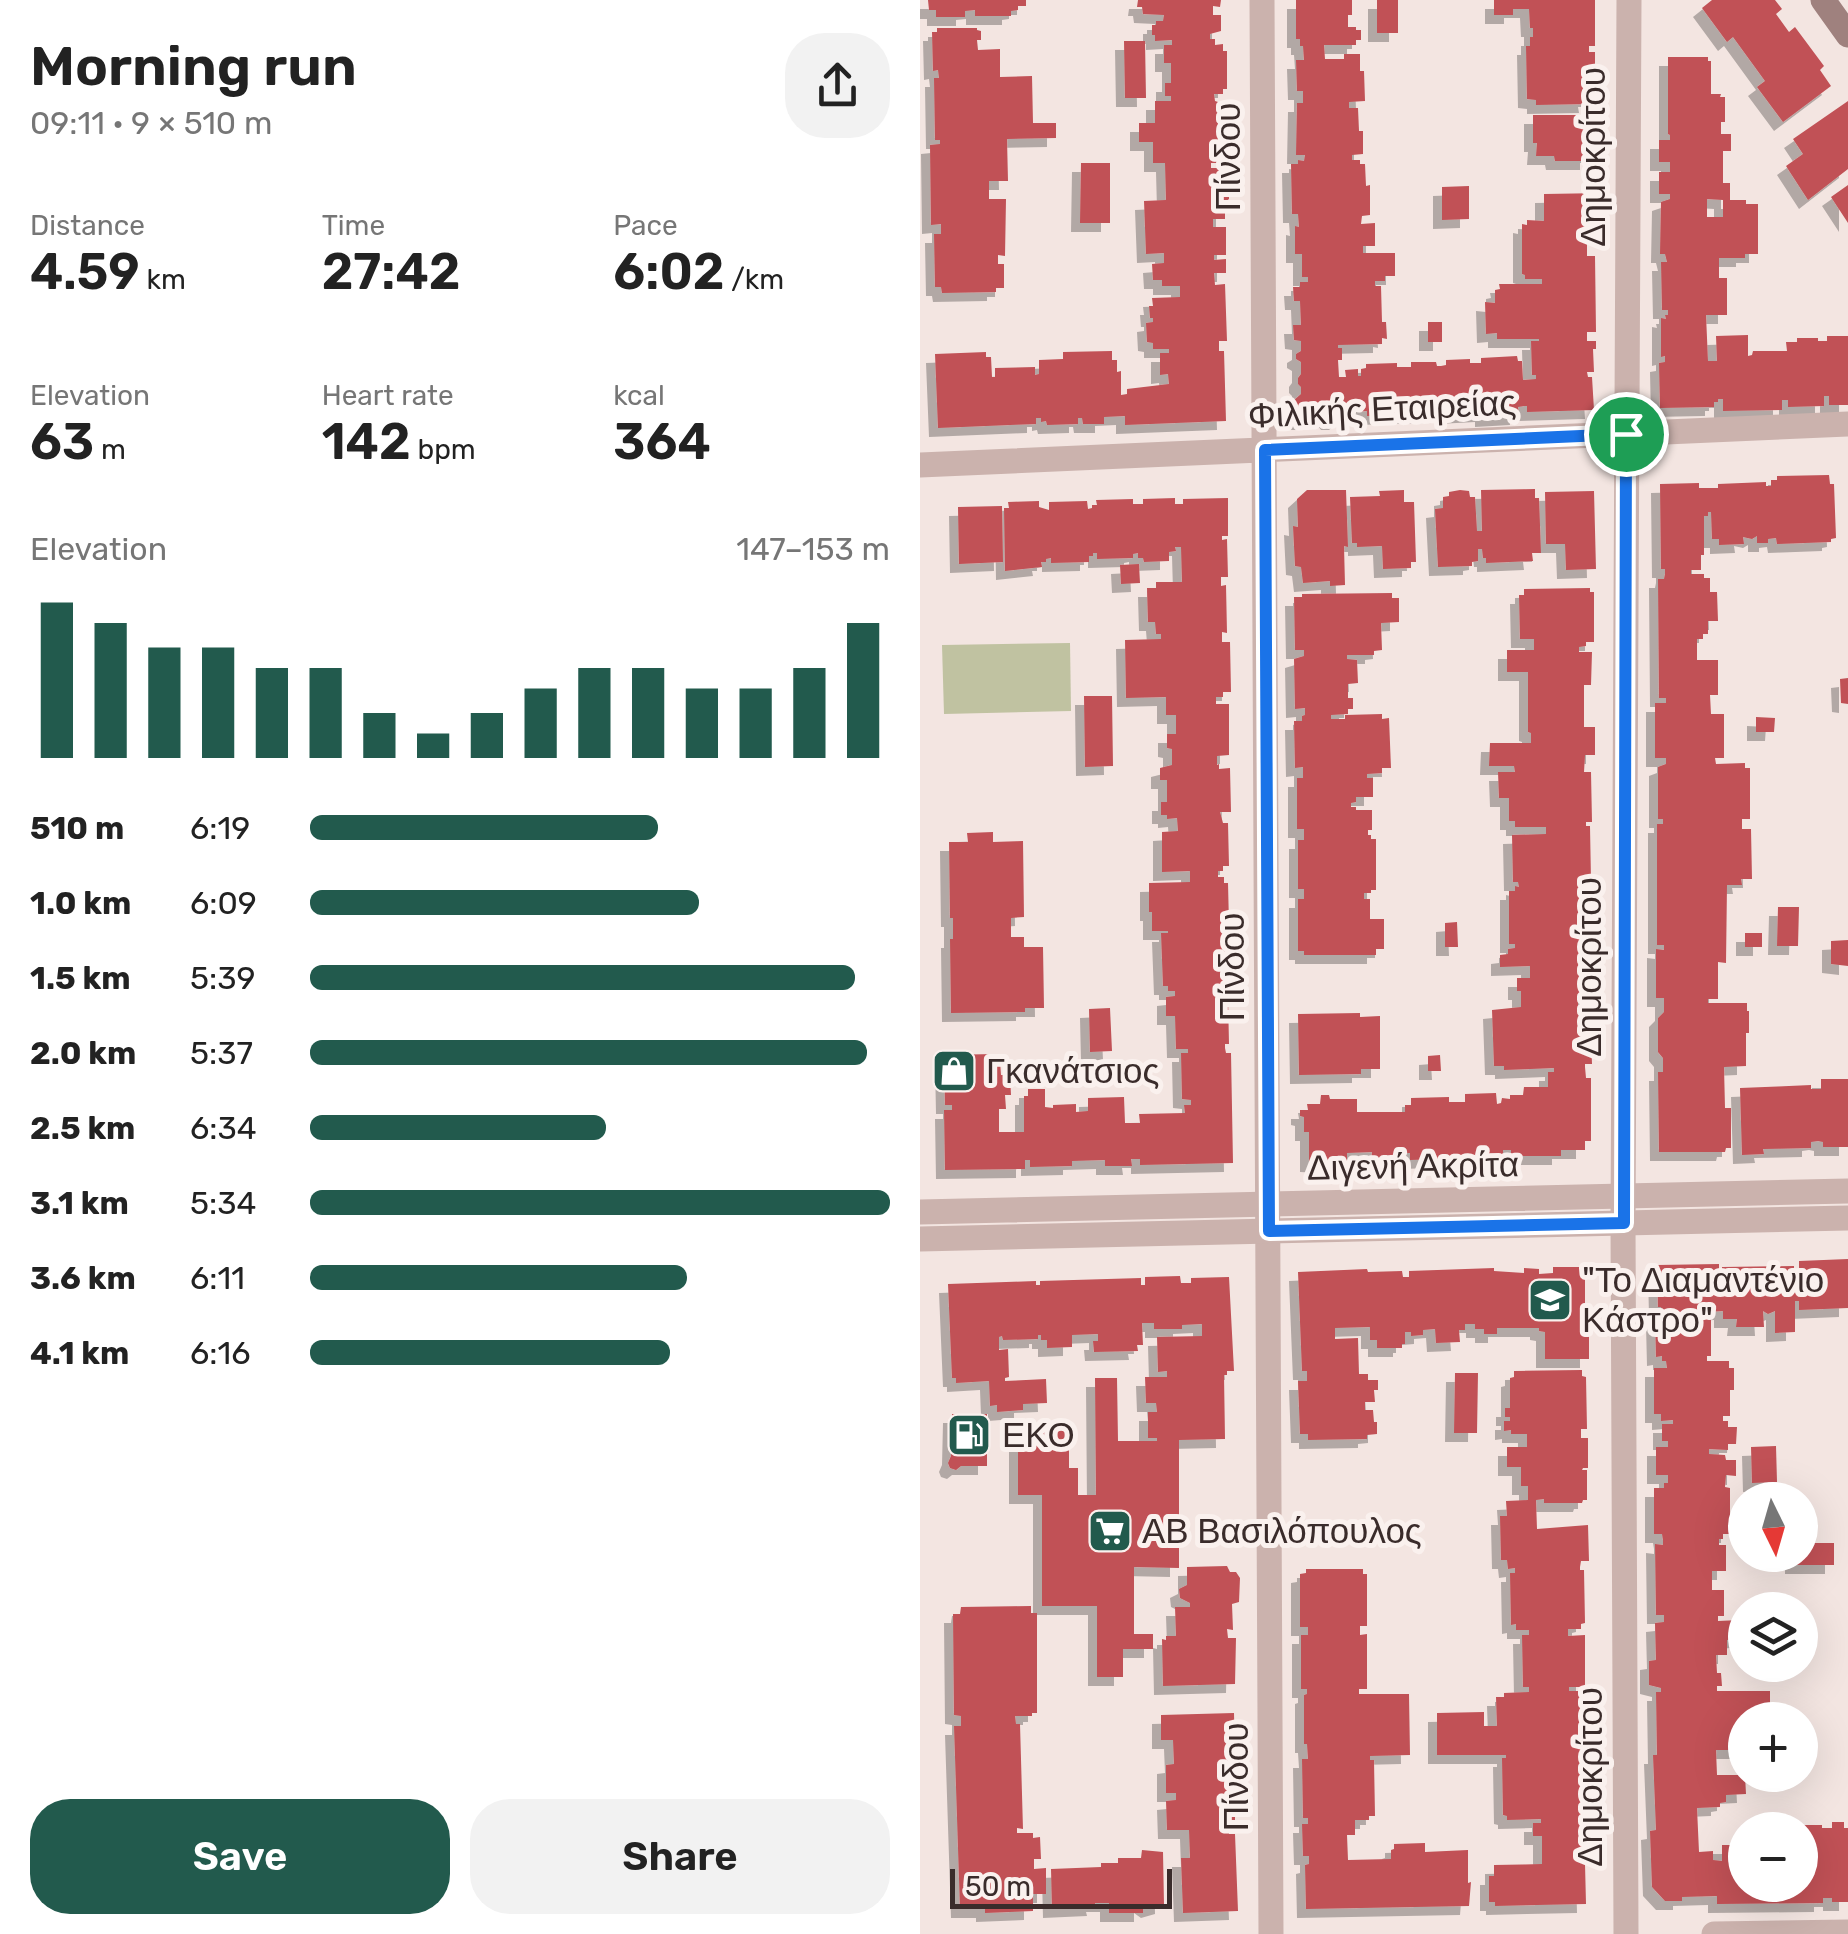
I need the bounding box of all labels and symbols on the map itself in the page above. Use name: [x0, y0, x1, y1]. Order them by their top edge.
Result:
street label: Δημοκρίτου: [1572, 67, 1614, 247]
street label: Πίνδου: [1207, 103, 1249, 211]
street label: Φιλικής Εταιρείας: [1247, 381, 1517, 437]
pin: [1584, 392, 1669, 477]
street label: Δημοκρίτου: [1568, 877, 1610, 1057]
street label: Πίνδου: [1211, 913, 1253, 1021]
shop icon: Γκανάτσιος: [931, 1048, 977, 1094]
place label: Γκανάτσιος: [986, 1050, 1159, 1092]
street label: Διγενή Ακρίτα: [1307, 1143, 1519, 1189]
place label: "Το Διαμαντένιο Κάστρο": [1582, 1259, 1824, 1341]
school or university icon: "Το Διαμαντένιο Κάστρο": [1527, 1277, 1573, 1323]
fuel station icon: ΕΚΟ: [946, 1412, 992, 1458]
place label: ΕΚΟ: [1002, 1414, 1075, 1456]
north arrow: [1728, 1482, 1818, 1572]
supermarket icon: ΑΒ Βασιλόπουλος: [1087, 1508, 1133, 1554]
place label: ΑΒ Βασιλόπουλος: [1142, 1510, 1422, 1552]
street label: Δημοκρίτου: [1569, 1687, 1611, 1867]
street label: Πίνδου: [1215, 1723, 1257, 1831]
scale bar: [950, 1864, 1172, 1908]

